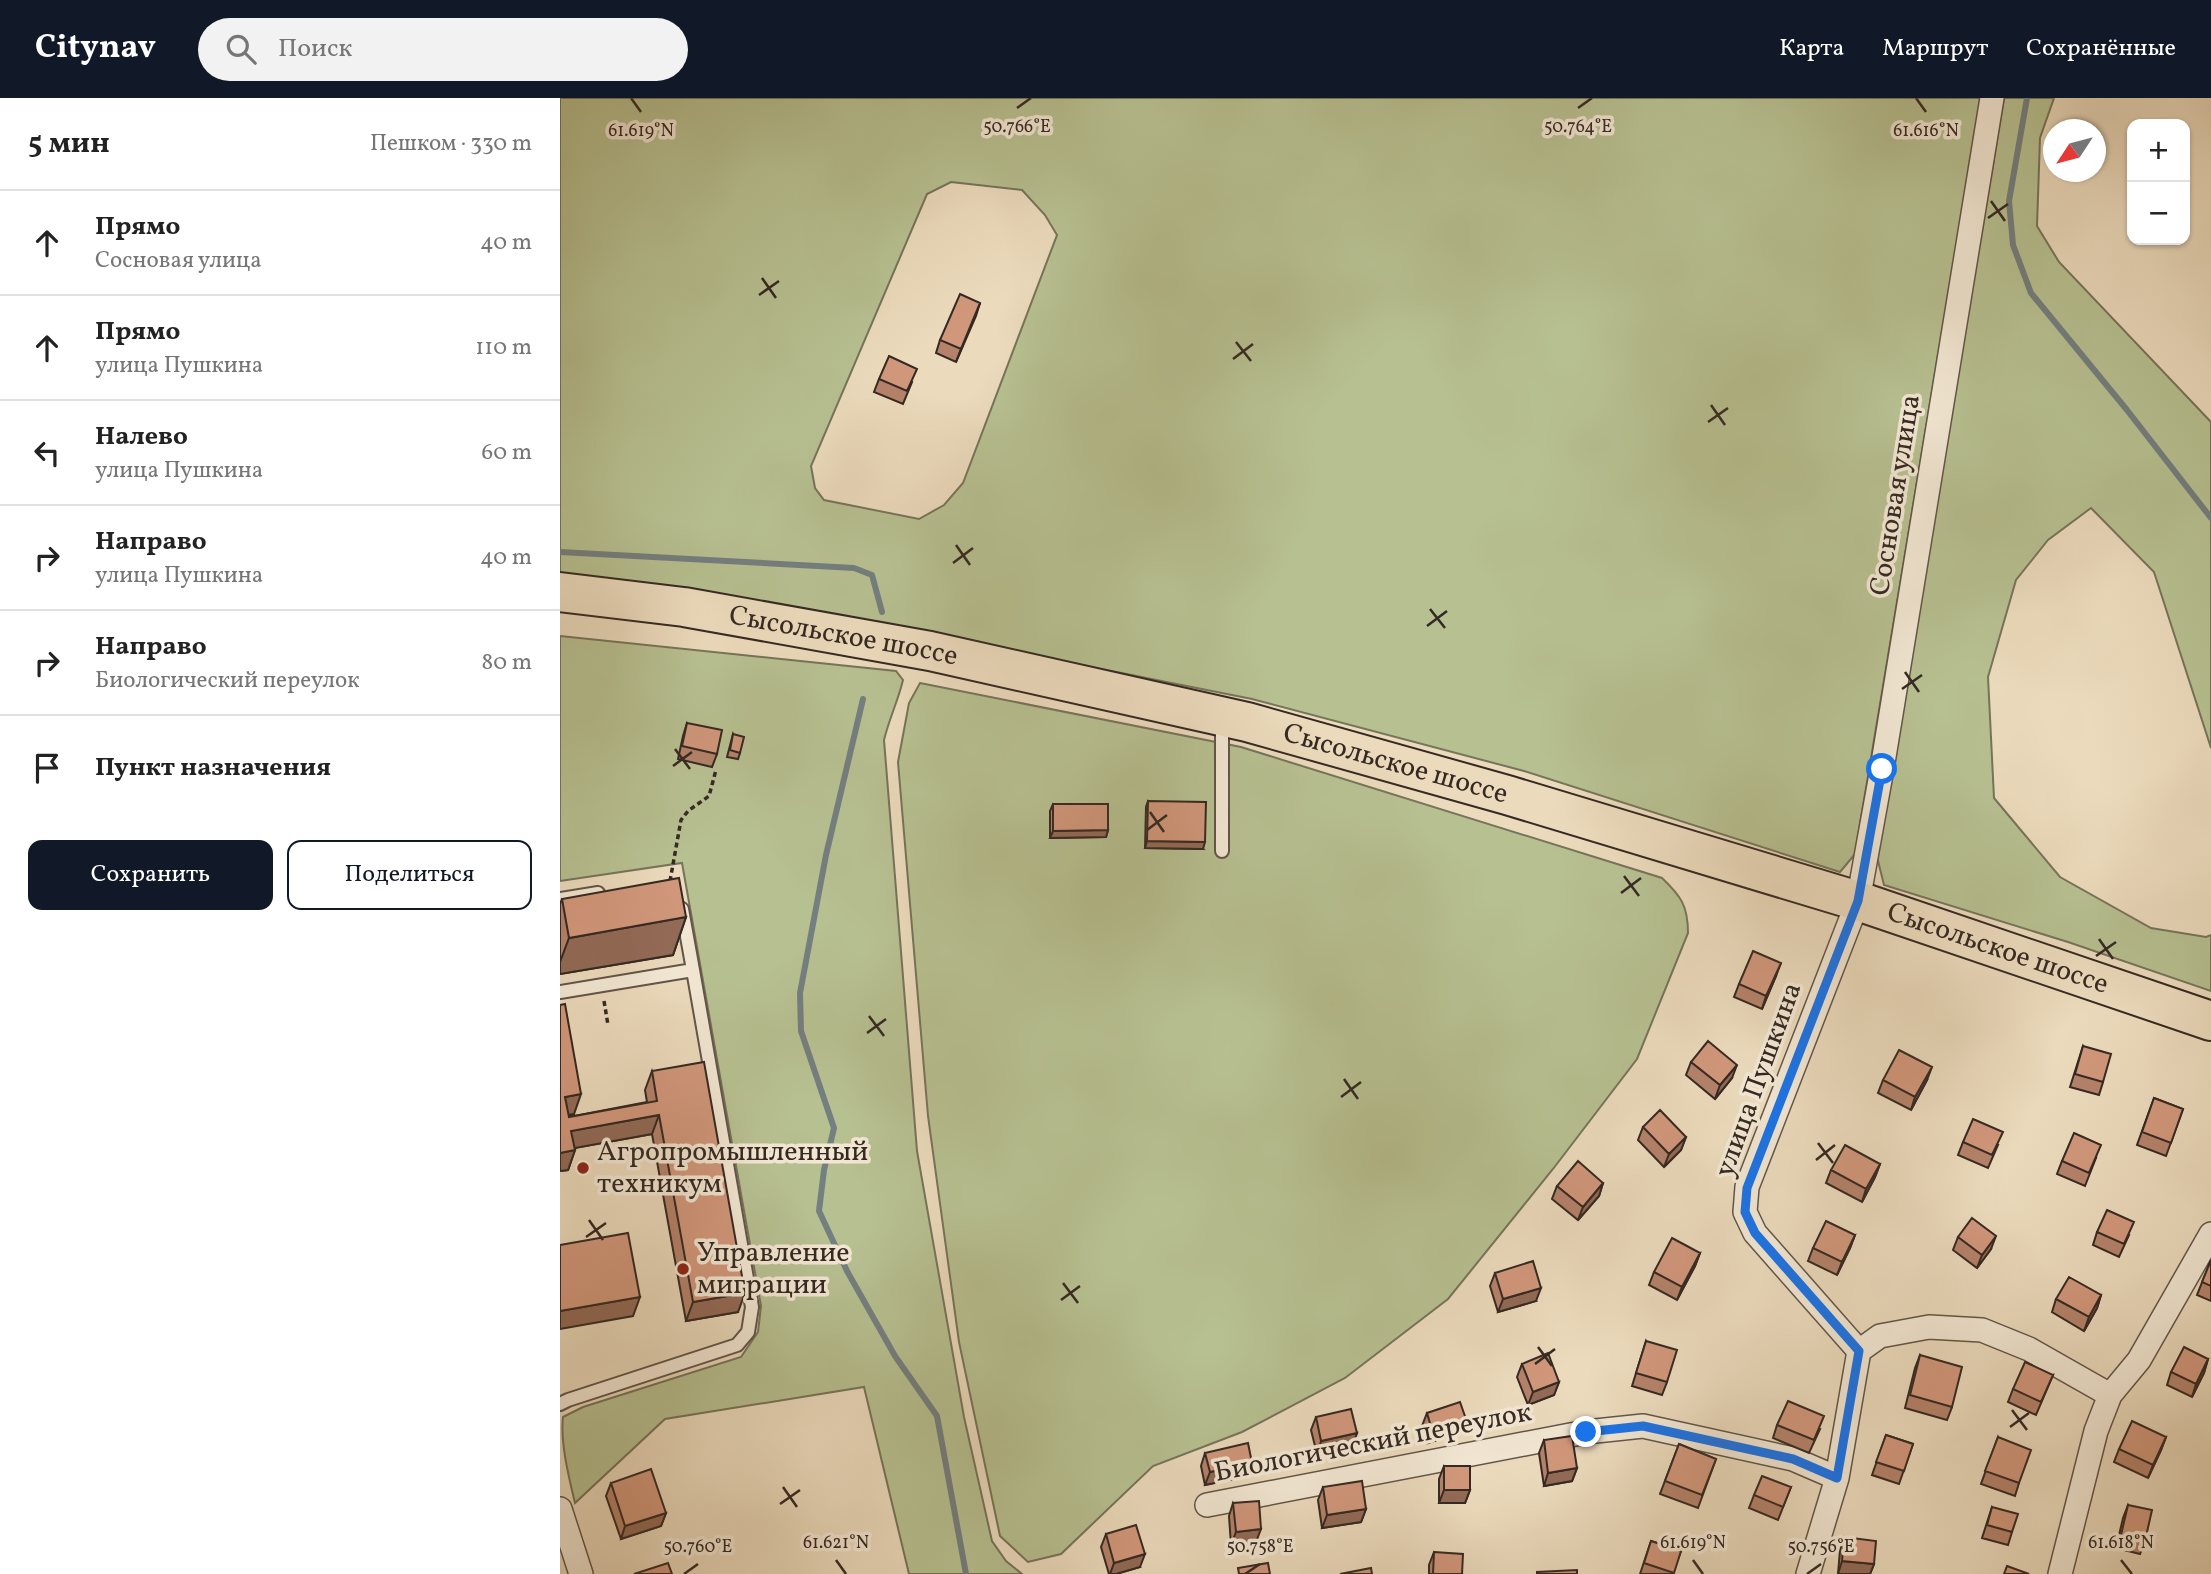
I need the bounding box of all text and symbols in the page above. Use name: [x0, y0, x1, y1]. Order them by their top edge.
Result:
search box: [198, 18, 688, 81]
text: Citynav: [35, 26, 156, 72]
icon: search: [222, 30, 260, 68]
text: Поиск: [278, 31, 352, 67]
text: Карта: [1779, 32, 1844, 66]
text: Маршрут: [1882, 32, 1988, 66]
text: Сохранённые: [2026, 32, 2176, 66]
text: 50.766°E: [983, 115, 1051, 140]
text: 50.764°E: [1544, 115, 1612, 140]
text: 61.619°N: [608, 119, 674, 144]
text: 61.616°N: [1893, 119, 1959, 144]
north arrow: [2043, 119, 2106, 182]
map controls: [2127, 119, 2190, 245]
button: +: [2127, 119, 2190, 182]
text: 5 мин: [28, 123, 110, 165]
text: Пешком · 330 m: [370, 128, 532, 160]
button: −: [2127, 182, 2190, 245]
text: Прямо: [95, 209, 180, 245]
icon: ahead: [28, 224, 66, 262]
text: 40 m: [480, 227, 532, 259]
text: Сосновая улица: [95, 245, 262, 277]
text: Прямо: [95, 314, 180, 350]
icon: ahead: [28, 329, 66, 367]
text: 110 m: [475, 332, 532, 364]
text: улица Пушкина: [95, 350, 263, 382]
street label: Сосновая улица: [1861, 392, 1931, 598]
text: Налево: [95, 419, 188, 455]
icon: left: [28, 434, 66, 472]
text: 60 m: [482, 437, 532, 469]
text: улица Пушкина: [95, 455, 263, 487]
text: Направо: [95, 524, 207, 560]
icon: right: [28, 539, 66, 577]
text: 40 m: [480, 542, 532, 574]
text: улица Пушкина: [95, 560, 263, 592]
street label: Сысольское шоссе: [726, 596, 962, 676]
text: Направо: [95, 629, 207, 665]
icon: right: [28, 644, 66, 682]
text: 80 m: [482, 647, 532, 679]
text: Биологический переулок: [95, 665, 360, 697]
street label: Сысольское шоссе: [1279, 714, 1512, 814]
icon: arrive: [28, 749, 66, 787]
text: Пункт назначения: [95, 750, 331, 786]
route start: [1866, 753, 1897, 784]
button: Сохранить: [28, 840, 273, 910]
button: Поделиться: [287, 840, 532, 910]
street label: Сысольское шоссе: [1882, 893, 2114, 1004]
street label: улица Пушкина: [1706, 977, 1812, 1183]
place label: Агропромышленный техникум: [597, 1133, 868, 1204]
marker: Агропромышленный техникум: [575, 1160, 591, 1176]
place label: Управление миграции: [697, 1234, 850, 1305]
marker: Управление миграции: [675, 1261, 691, 1277]
street label: Биологический переулок: [1211, 1393, 1535, 1493]
route end: [1570, 1416, 1601, 1447]
text: 61.621°N: [803, 1531, 869, 1556]
text: 61.619°N: [1660, 1531, 1726, 1556]
text: 61.618°N: [2088, 1531, 2154, 1556]
text: 50.760°E: [664, 1535, 733, 1560]
text: 50.758°E: [1226, 1535, 1294, 1560]
text: 50.756°E: [1787, 1535, 1855, 1560]

